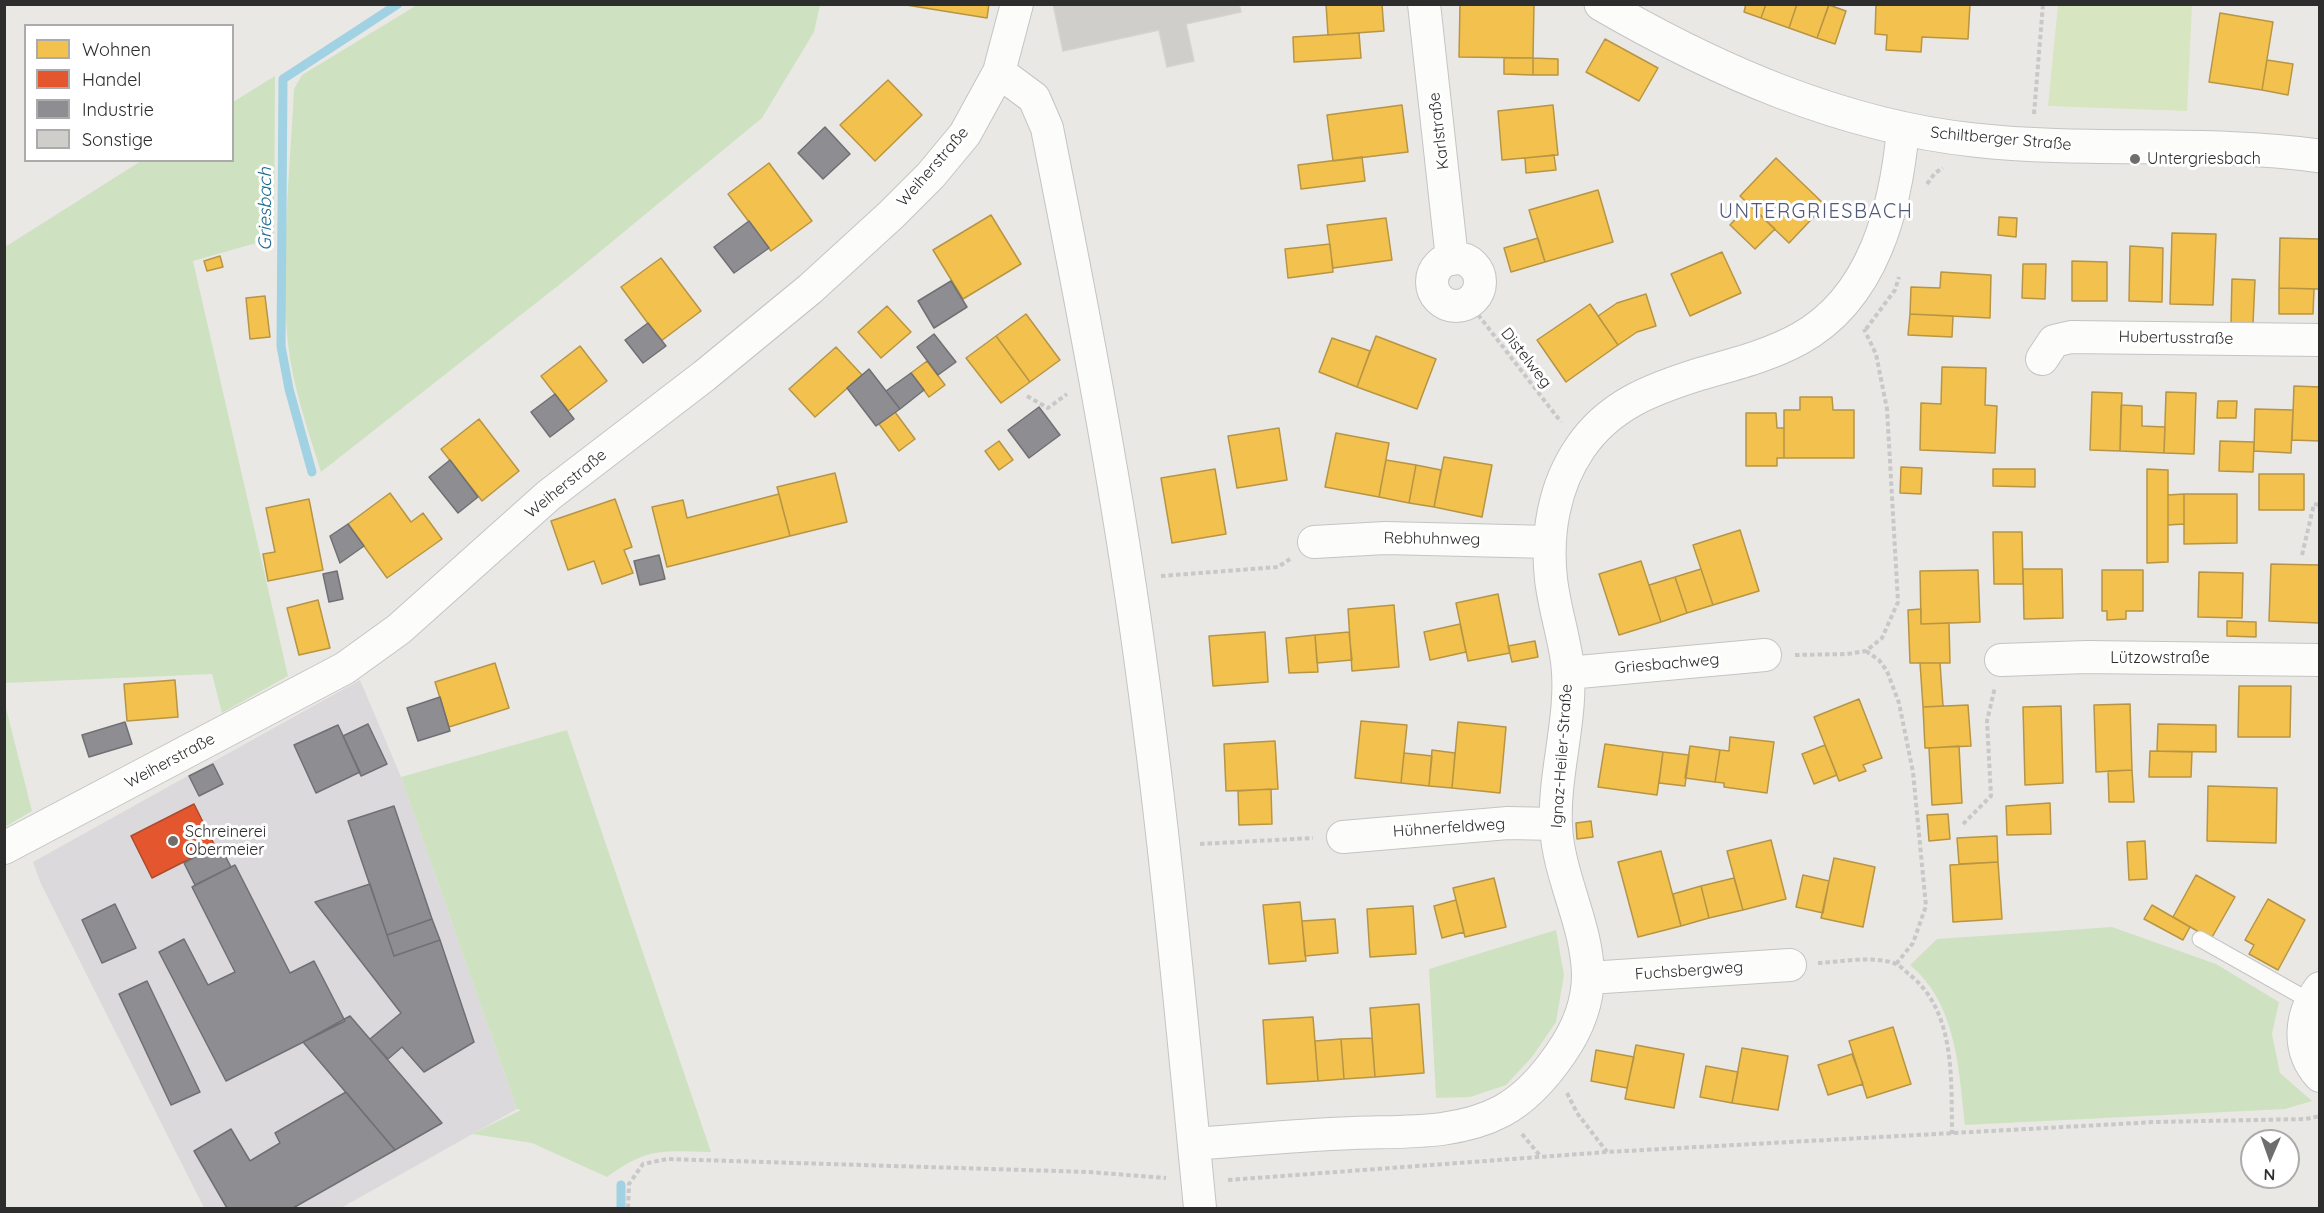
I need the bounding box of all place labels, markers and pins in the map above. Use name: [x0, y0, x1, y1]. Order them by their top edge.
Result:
place label: Untergriesbach: [2147, 149, 2261, 169]
marker: Untergriesbach: [2128, 152, 2142, 166]
place label: Schreinerei Obermeier: [185, 822, 266, 860]
marker: Schreinerei Obermeier: [166, 834, 180, 848]

